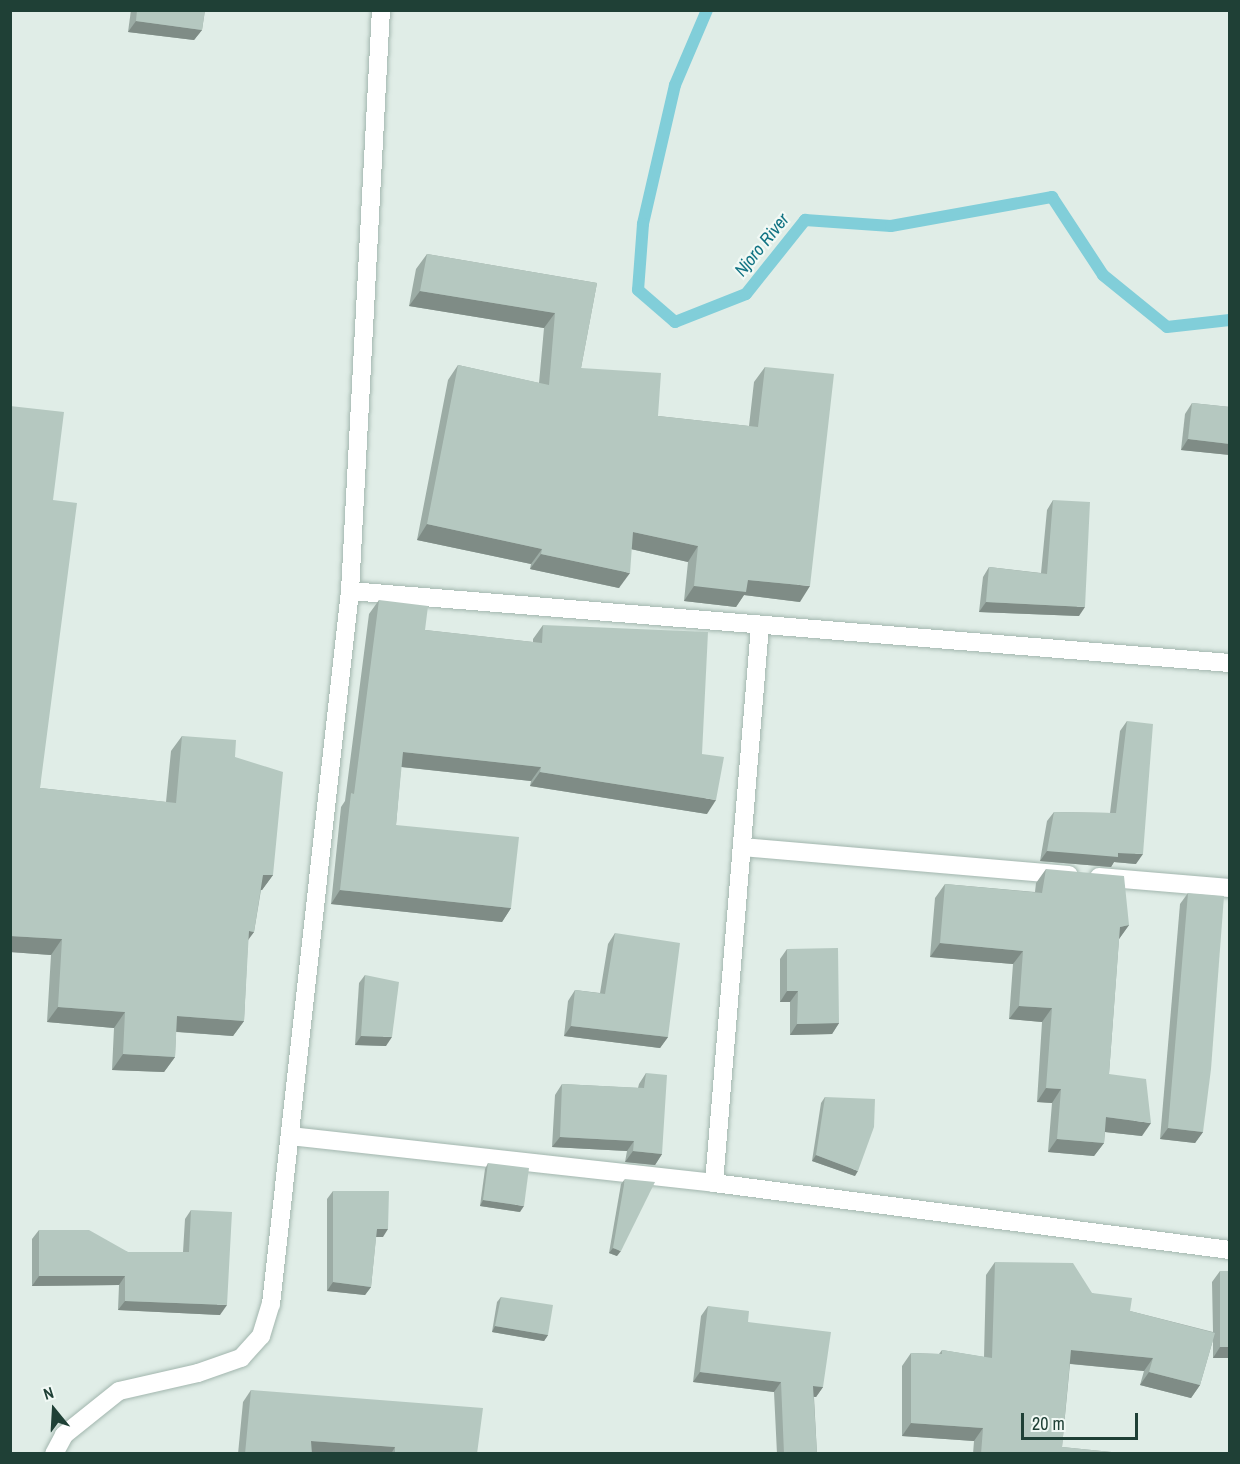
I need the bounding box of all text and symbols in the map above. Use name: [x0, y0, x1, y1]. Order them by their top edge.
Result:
water label: Njoro River: [730, 209, 794, 281]
north arrow: [24, 1380, 84, 1440]
text: N: [41, 1381, 56, 1405]
scale bar: [1024, 1401, 1141, 1439]
text: 20 m: [1032, 1411, 1065, 1436]

